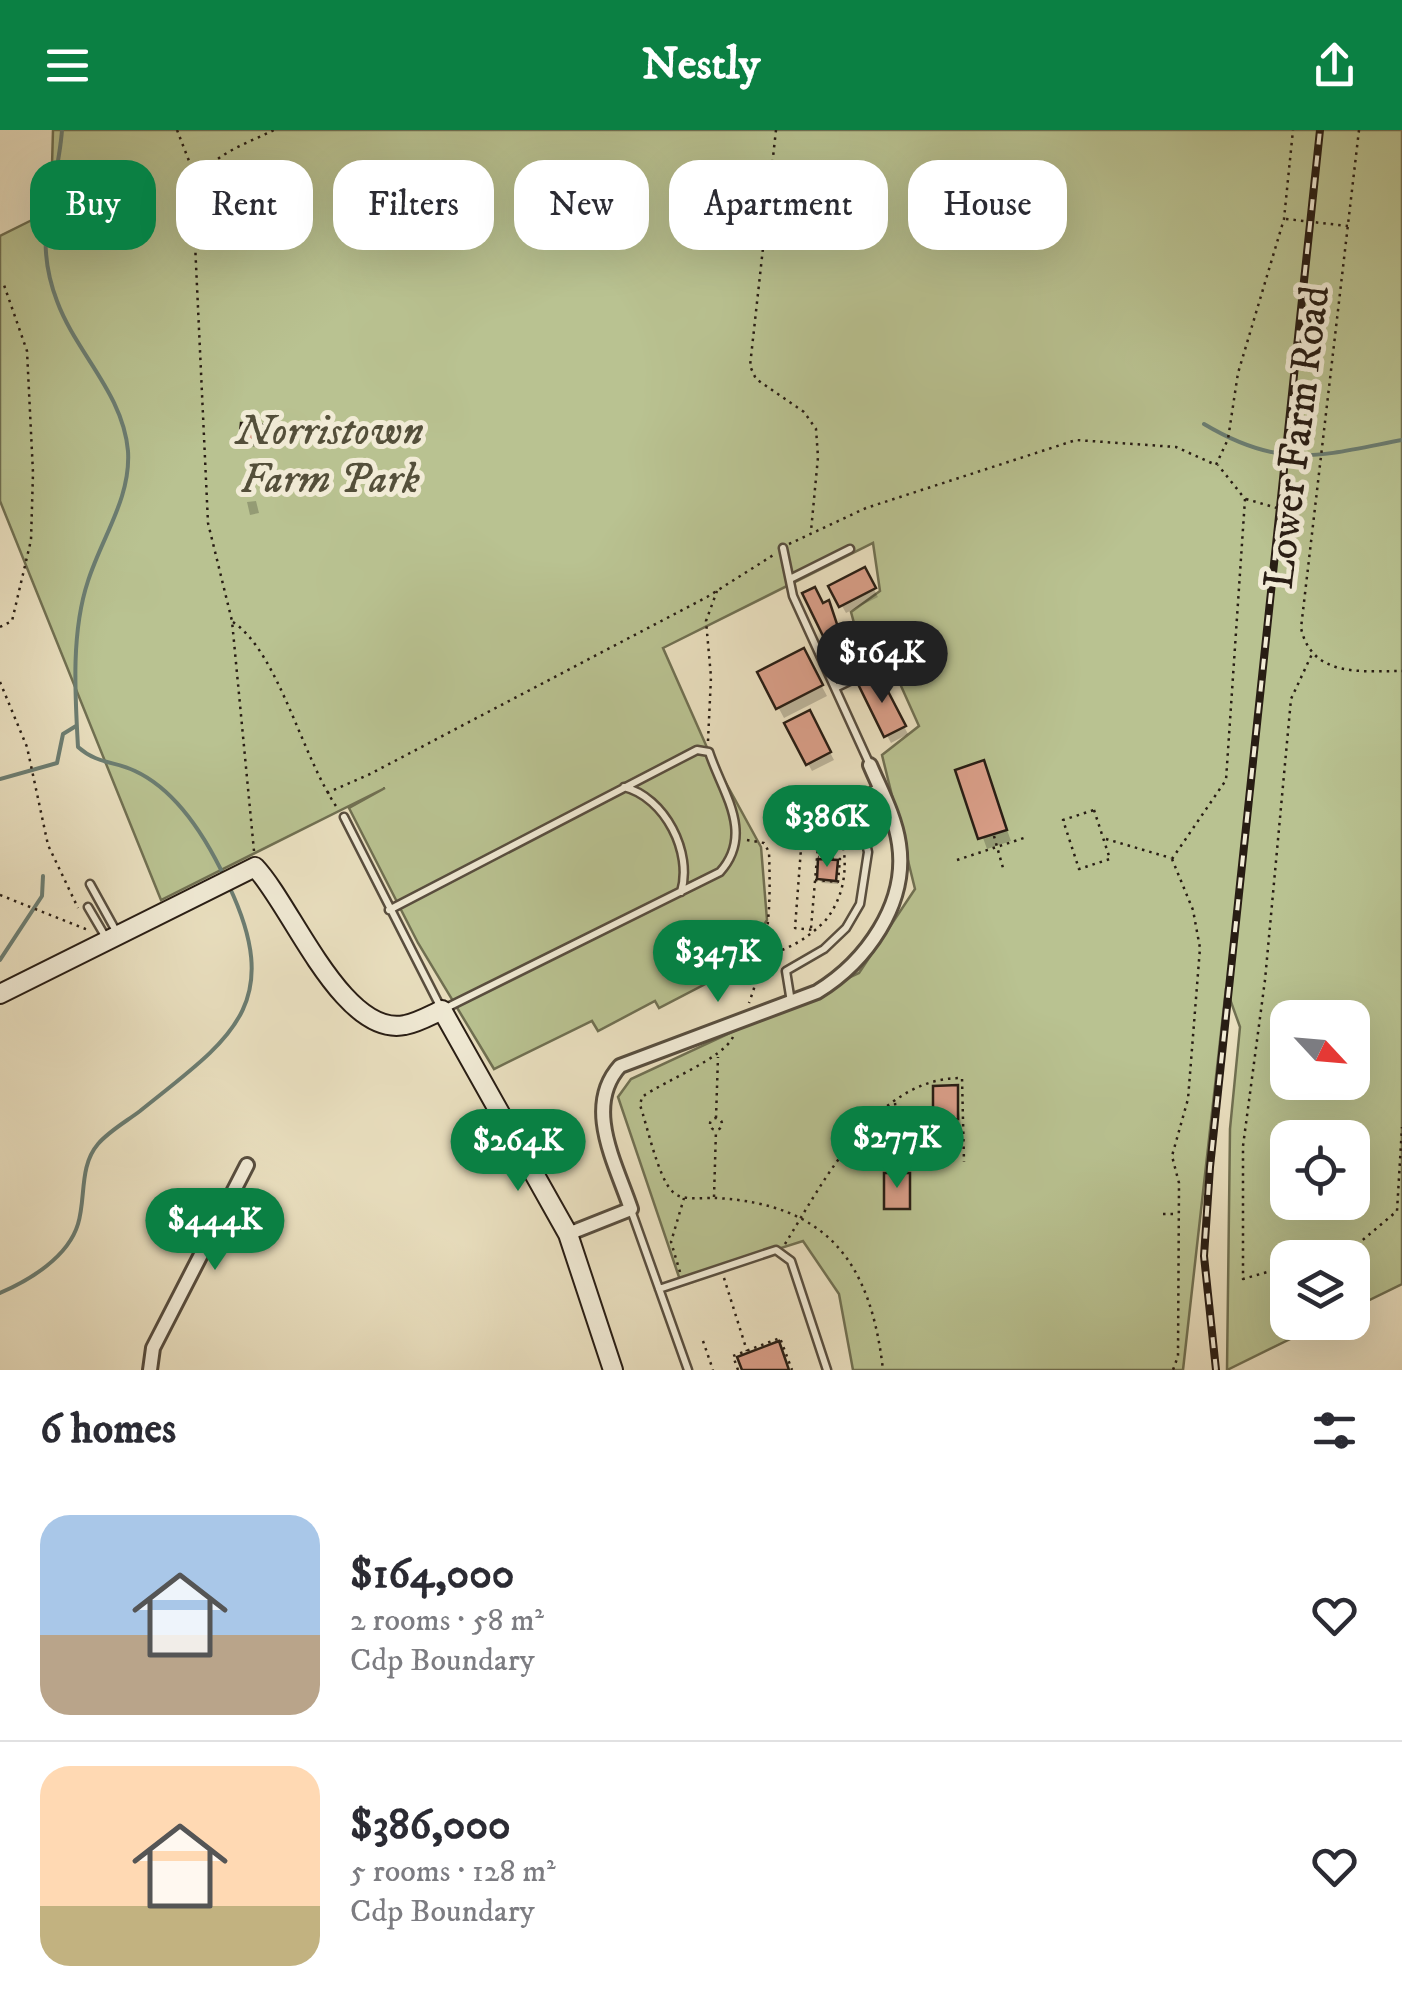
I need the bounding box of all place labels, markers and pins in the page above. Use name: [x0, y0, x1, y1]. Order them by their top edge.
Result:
pin: $164K: [812, 621, 952, 706]
pin: $386K: [757, 785, 897, 870]
pin: $347K: [648, 920, 788, 1005]
pin: $277K: [827, 1106, 967, 1191]
pin: $264K: [448, 1109, 588, 1194]
pin: $444K: [145, 1188, 285, 1273]

